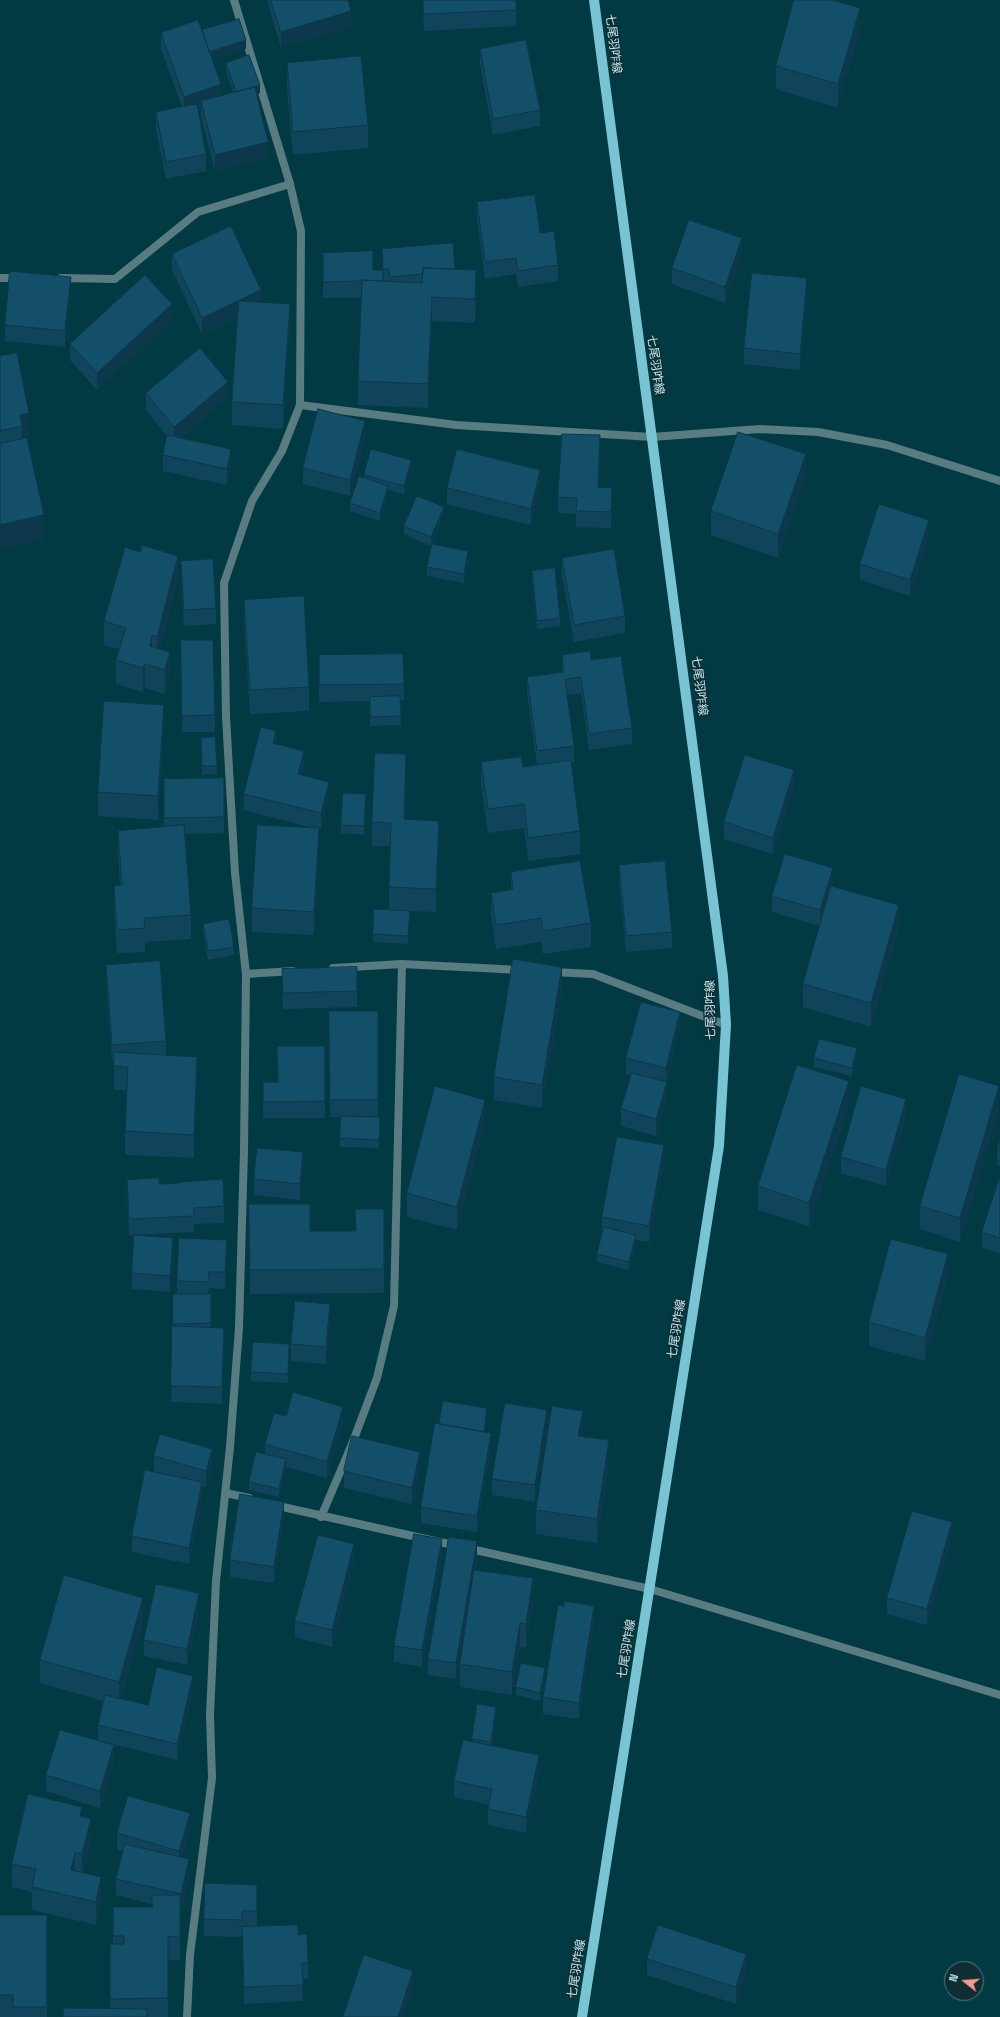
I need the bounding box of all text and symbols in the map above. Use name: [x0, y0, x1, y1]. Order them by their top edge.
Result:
street label: 七尾羽咋線: [602, 13, 624, 75]
street label: 七尾羽咋線: [644, 334, 666, 396]
street label: 七尾羽咋線: [688, 655, 710, 717]
street label: 七尾羽咋線: [703, 980, 719, 1040]
street label: 七尾羽咋線: [665, 1298, 689, 1360]
street label: 七尾羽咋線: [615, 1618, 639, 1680]
street label: 七尾羽咋線: [565, 1938, 589, 2000]
north arrow: [944, 1961, 984, 2001]
text: N: [946, 1972, 961, 1983]

